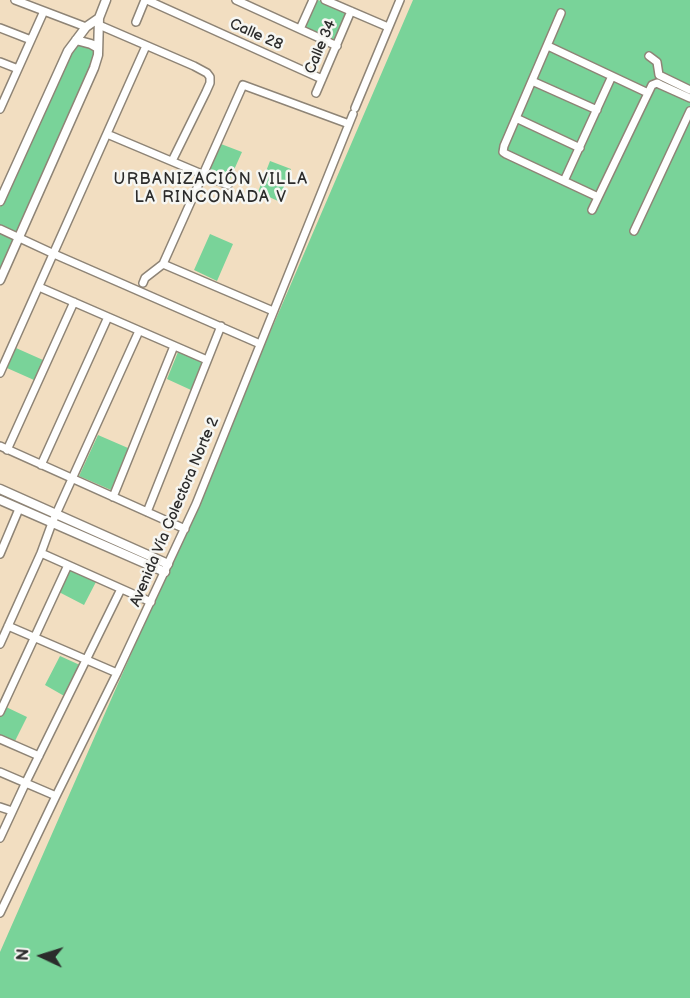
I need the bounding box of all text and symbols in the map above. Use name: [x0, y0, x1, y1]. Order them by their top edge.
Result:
street label: Calle 28: [227, 15, 285, 55]
street label: Calle 34: [302, 17, 340, 77]
district label: URBANIZACIÓN VILLA LA RINCONADA V: [113, 170, 309, 208]
street label: Avenida Vía Colectora Norte 2: [127, 415, 223, 609]
north arrow: [12, 926, 72, 986]
text: N: [14, 948, 33, 961]

